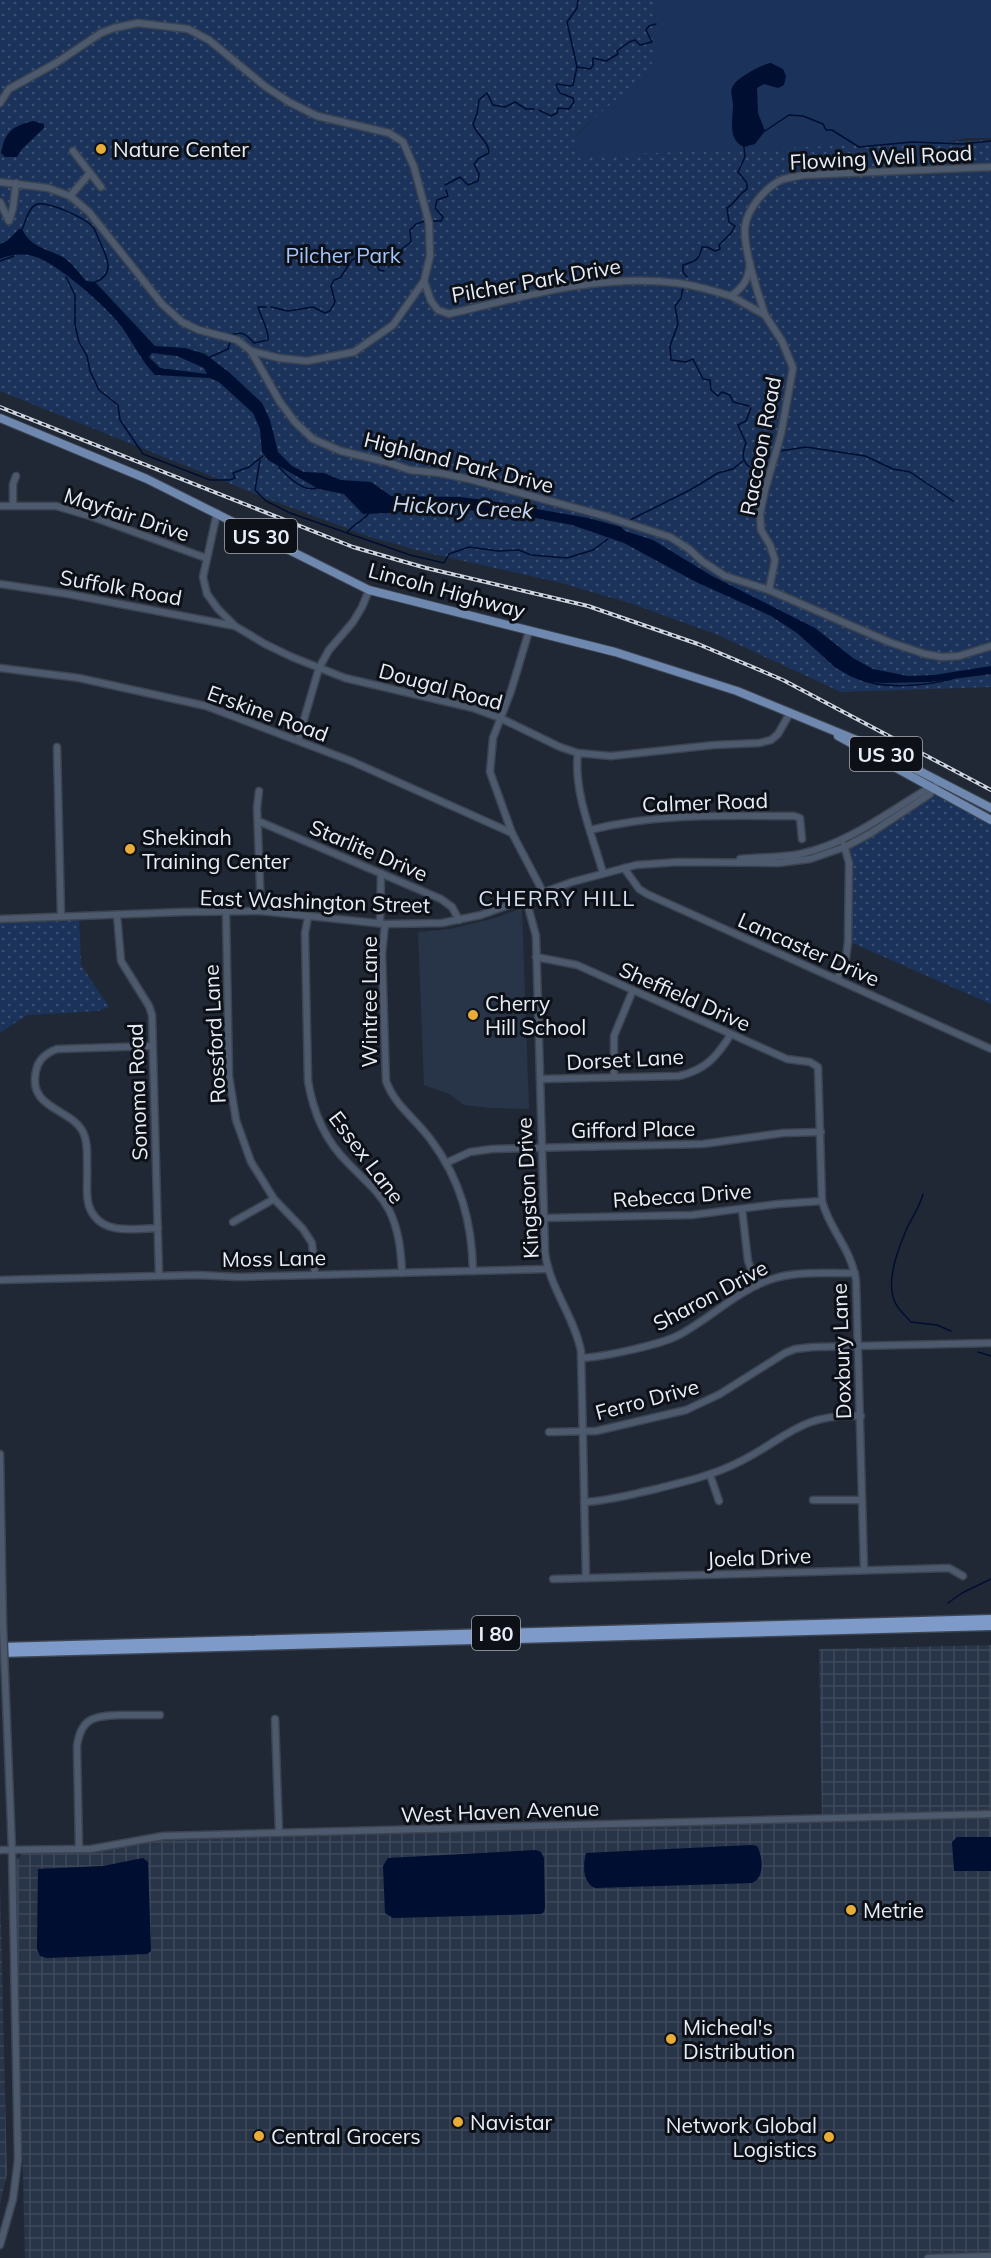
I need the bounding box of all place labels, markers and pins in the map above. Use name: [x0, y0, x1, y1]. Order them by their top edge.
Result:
place label: Nature Center: [113, 136, 249, 162]
marker: Nature Center: [94, 142, 108, 156]
place label: Shekinah Training Center: [142, 824, 290, 874]
marker: Shekinah Training Center: [123, 842, 137, 856]
place label: Cherry Hill School: [485, 990, 586, 1040]
marker: Cherry Hill School: [466, 1008, 480, 1022]
place label: Metrie: [863, 1897, 924, 1923]
marker: Metrie: [844, 1903, 858, 1917]
place label: Micheal's Distribution: [683, 2014, 795, 2064]
marker: Micheal's Distribution: [664, 2032, 678, 2046]
place label: Navistar: [470, 2109, 553, 2135]
place label: Network Global Logistics: [666, 2112, 817, 2162]
marker: Navistar: [451, 2115, 465, 2129]
place label: Central Grocers: [271, 2123, 421, 2149]
marker: Central Grocers: [252, 2129, 266, 2143]
marker: Network Global Logistics: [822, 2130, 836, 2144]

